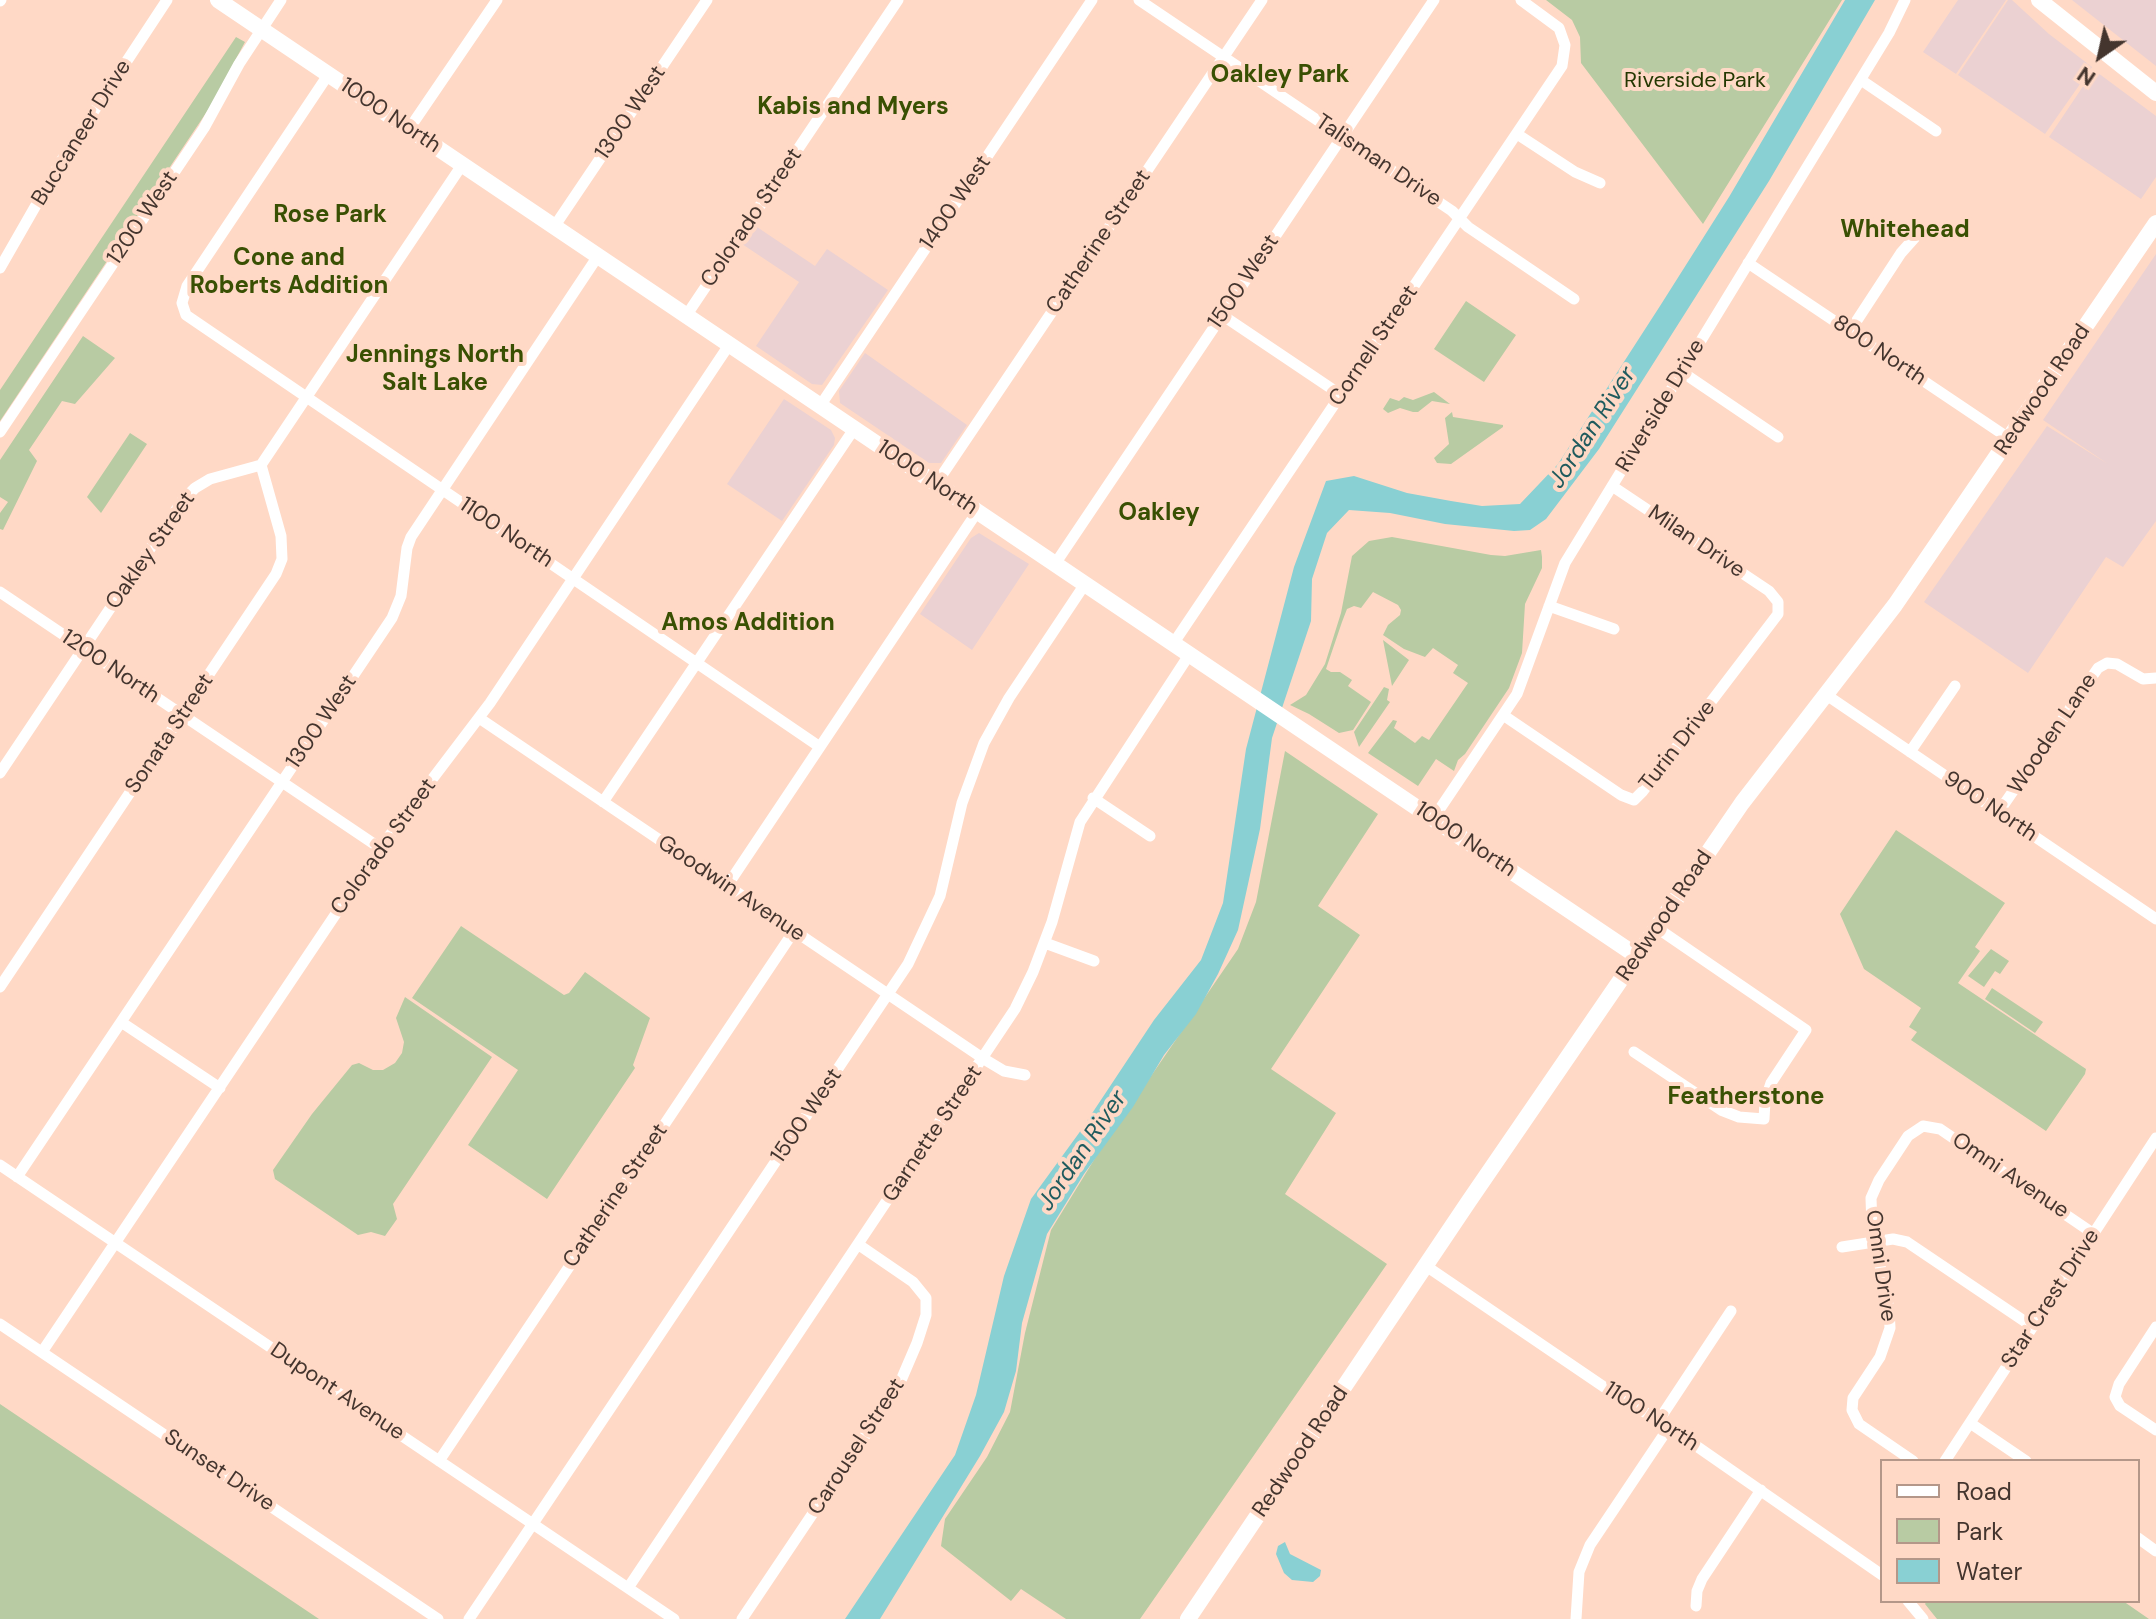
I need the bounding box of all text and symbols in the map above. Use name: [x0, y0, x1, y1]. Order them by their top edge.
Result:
north arrow: [2060, 16, 2140, 96]
street label: Buccaneer Drive: [27, 55, 137, 211]
text: N: [2072, 60, 2101, 93]
street label: 1300 West: [590, 61, 672, 165]
district label: Oakley Park: [1211, 62, 1349, 90]
park label: Riverside Park: [1624, 68, 1766, 94]
street label: 1000 North: [335, 73, 445, 159]
district label: Kabis and Myers: [757, 94, 949, 122]
street label: Talisman Drive: [1310, 109, 1446, 213]
street label: Colorado Street: [696, 143, 808, 293]
street label: 1400 West: [915, 151, 997, 255]
street label: Catherine Street: [1041, 165, 1157, 319]
street label: 1200 West: [102, 166, 184, 270]
district label: Rose Park: [273, 202, 387, 230]
district label: Whitehead: [1840, 217, 1970, 245]
street label: 1500 West: [1203, 230, 1285, 334]
district label: Cone and Roberts Addition: [190, 245, 388, 301]
street label: Cornell Street: [1324, 281, 1424, 411]
street label: 800 North: [1827, 310, 1931, 392]
street label: Redwood Road: [1990, 320, 2096, 460]
street label: Riverside Drive: [1611, 335, 1711, 477]
district label: Jennings North Salt Lake: [346, 342, 524, 398]
water label: Jordan River: [1543, 362, 1643, 494]
street label: 1000 North: [872, 435, 982, 521]
street label: Oakley Street: [101, 487, 201, 615]
street label: 1100 North: [454, 492, 558, 574]
district label: Oakley: [1118, 500, 1200, 528]
street label: Milan Drive: [1643, 500, 1749, 584]
district label: Amos Addition: [661, 610, 835, 638]
street label: 1200 North: [56, 624, 164, 710]
street label: Sonata Street: [120, 669, 220, 799]
street label: Wooden Lane: [2003, 669, 2103, 799]
street label: 1300 West: [281, 670, 363, 774]
street label: Turin Drive: [1634, 695, 1722, 797]
street label: 900 North: [1938, 766, 2042, 848]
street label: Colorado Street: [326, 774, 442, 920]
street label: 1000 North: [1410, 797, 1520, 883]
street label: Goodwin Avenue: [652, 830, 810, 948]
street label: Redwood Road: [1612, 846, 1718, 986]
street label: Garnette Street: [878, 1061, 988, 1207]
street label: 1500 West: [766, 1064, 848, 1168]
district label: Featherstone: [1668, 1084, 1824, 1112]
water label: Jordan River: [1032, 1086, 1134, 1216]
street label: Catherine Street: [558, 1119, 674, 1273]
street label: Omni Avenue: [1947, 1127, 2073, 1225]
street label: Omni Drive: [1859, 1208, 1901, 1324]
street label: Star Crest Drive: [1996, 1225, 2106, 1373]
street label: Dupont Avenue: [265, 1337, 409, 1447]
street label: Carousel Street: [803, 1374, 911, 1520]
street label: 1100 North: [1599, 1377, 1703, 1457]
street label: Redwood Road: [1248, 1382, 1354, 1522]
street label: Sunset Drive: [159, 1424, 279, 1518]
legend: [1880, 1459, 2140, 1603]
text: Road: [1956, 1476, 2012, 1507]
text: Park: [1956, 1516, 2003, 1547]
text: Water: [1956, 1556, 2022, 1587]

